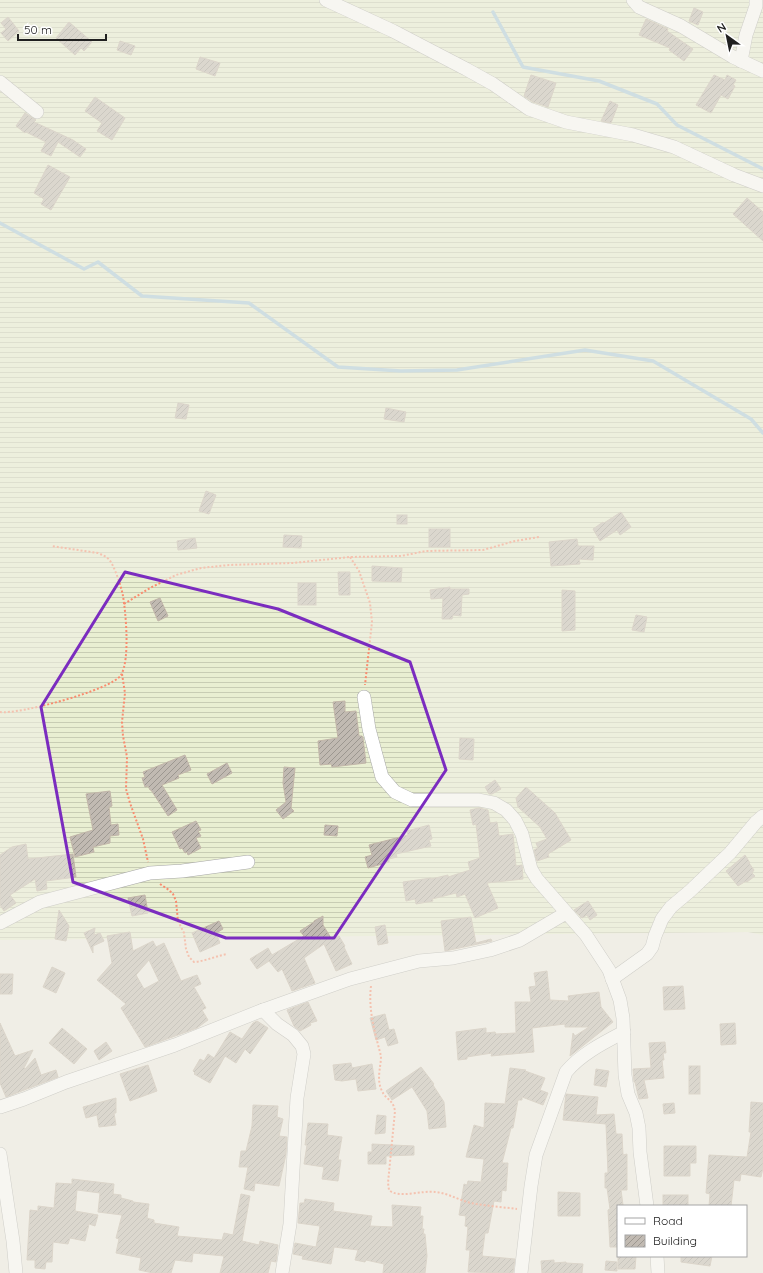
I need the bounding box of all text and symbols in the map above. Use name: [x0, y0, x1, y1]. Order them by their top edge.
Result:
scale bar: [18, 16, 106, 42]
north arrow: [707, 16, 747, 56]
text: N: [714, 20, 729, 36]
text: 50 m: [24, 22, 52, 37]
legend: [617, 1205, 747, 1257]
text: Road: [653, 1213, 683, 1228]
text: Building: [653, 1233, 697, 1248]

